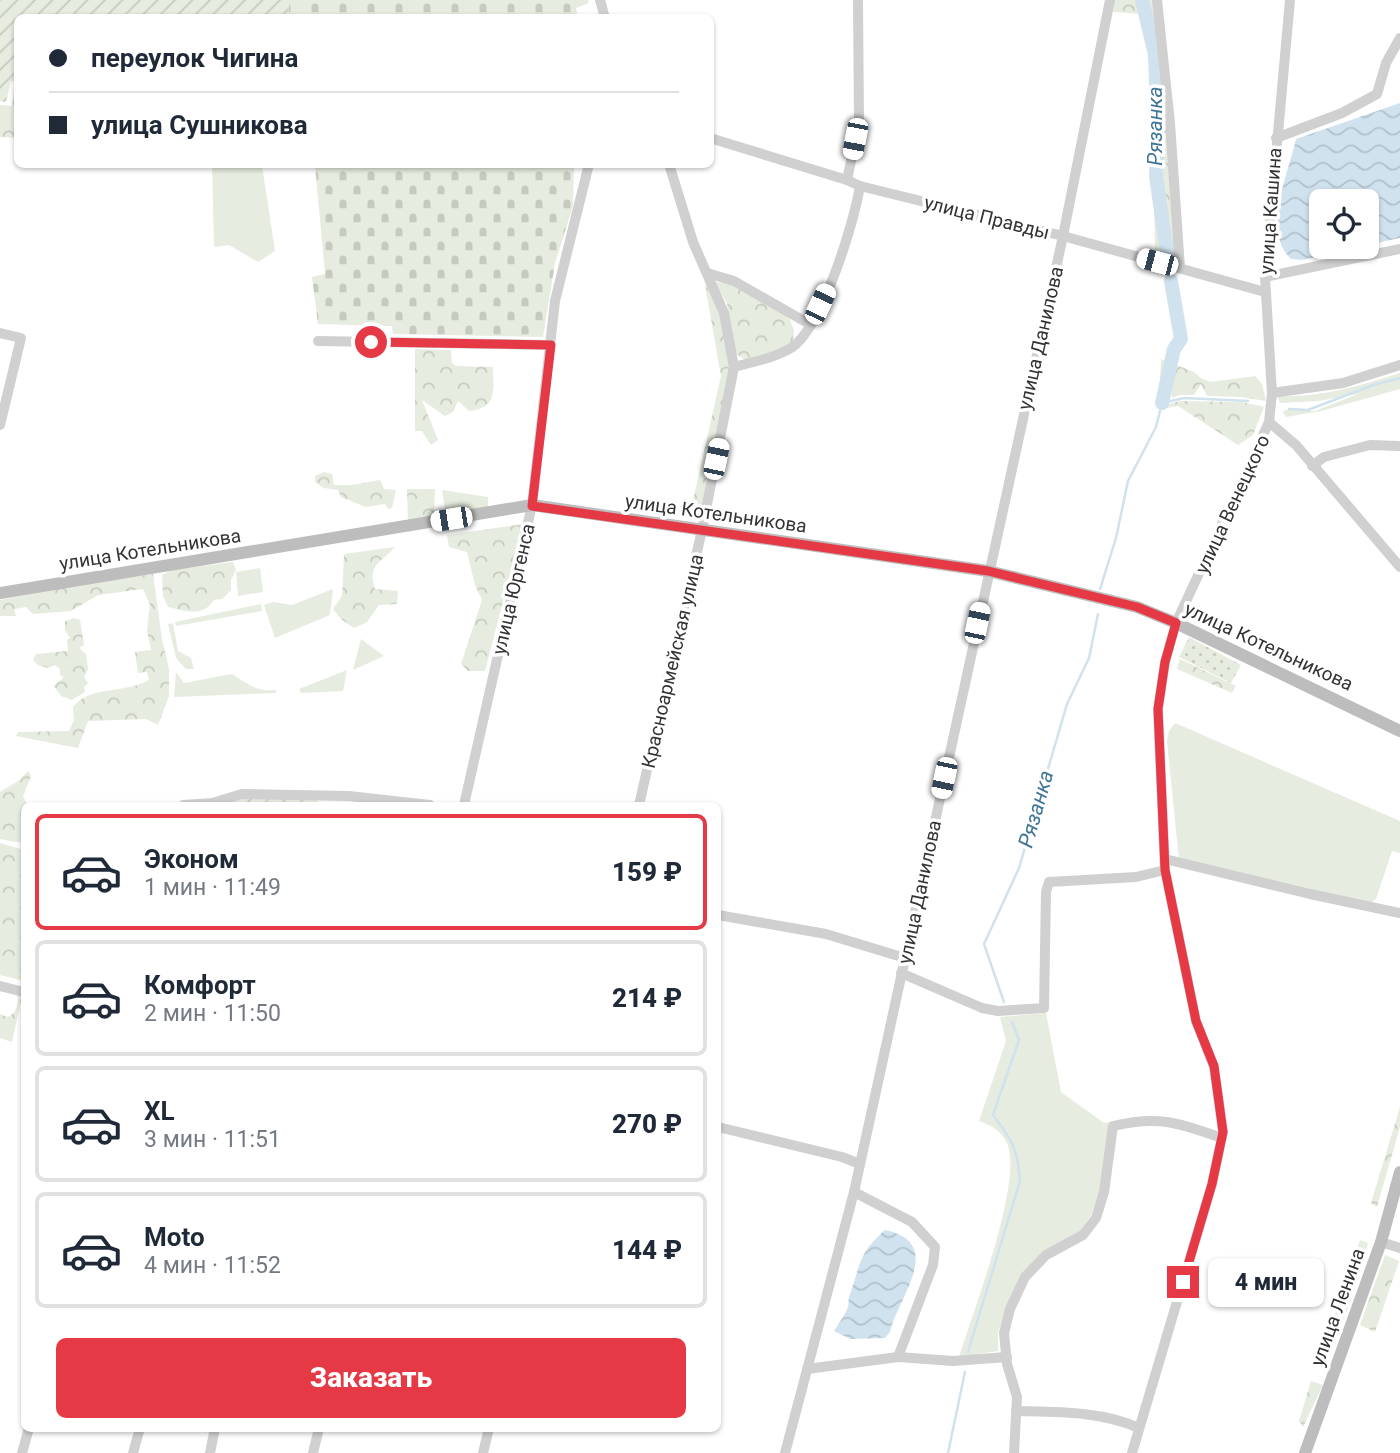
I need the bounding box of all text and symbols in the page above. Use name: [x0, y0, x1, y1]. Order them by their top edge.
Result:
text: переулок Чигина: [91, 43, 298, 73]
water label: Рязанка: [1143, 86, 1167, 166]
text: улица Сушникова: [91, 110, 308, 140]
car: [841, 116, 870, 162]
street label: улица Кашина: [1255, 147, 1286, 275]
map controls: [1309, 189, 1379, 259]
button: locate: [1309, 189, 1379, 259]
street label: улица Правды: [922, 191, 1052, 244]
car: [1134, 246, 1181, 278]
street label: улица Данилова: [1013, 264, 1068, 412]
car: [802, 281, 839, 327]
route start: [355, 326, 387, 358]
street label: улица Венецкого: [1190, 431, 1275, 577]
car: [702, 436, 731, 482]
street label: улица Котельникова: [624, 489, 808, 538]
car: [429, 505, 474, 533]
street label: улица Юргенса: [487, 521, 540, 657]
street label: улица Котельникова: [58, 524, 242, 575]
street label: Красноармейская улица: [637, 552, 708, 770]
street label: улица Котельникова: [1181, 597, 1357, 696]
car: [963, 600, 992, 646]
car: [930, 755, 959, 801]
water label: Рязанка: [1014, 768, 1058, 850]
street label: улица Данилова: [893, 818, 946, 966]
icon: car: [60, 841, 123, 904]
text: Эконом: [144, 844, 239, 874]
text: 159 ₽: [612, 857, 682, 887]
text: 1 мин · 11:49: [144, 874, 281, 901]
icon: car: [60, 967, 123, 1030]
text: Комфорт: [144, 970, 256, 1000]
text: 214 ₽: [612, 983, 682, 1013]
text: 2 мин · 11:50: [144, 1000, 281, 1027]
icon: car: [60, 1093, 123, 1156]
text: XL: [144, 1096, 175, 1126]
text: 270 ₽: [612, 1109, 682, 1139]
text: 3 мин · 11:51: [144, 1126, 281, 1153]
icon: car: [60, 1219, 123, 1282]
text: Moto: [144, 1222, 205, 1252]
text: 144 ₽: [612, 1235, 682, 1265]
street label: улица Ленина: [1306, 1245, 1369, 1369]
text: 4 мин · 11:52: [144, 1252, 281, 1279]
callout: 4 мин: [1208, 1258, 1323, 1306]
route end: [1167, 1266, 1199, 1298]
text: 4 мин: [1235, 1269, 1297, 1296]
button: Заказать: [56, 1338, 686, 1418]

